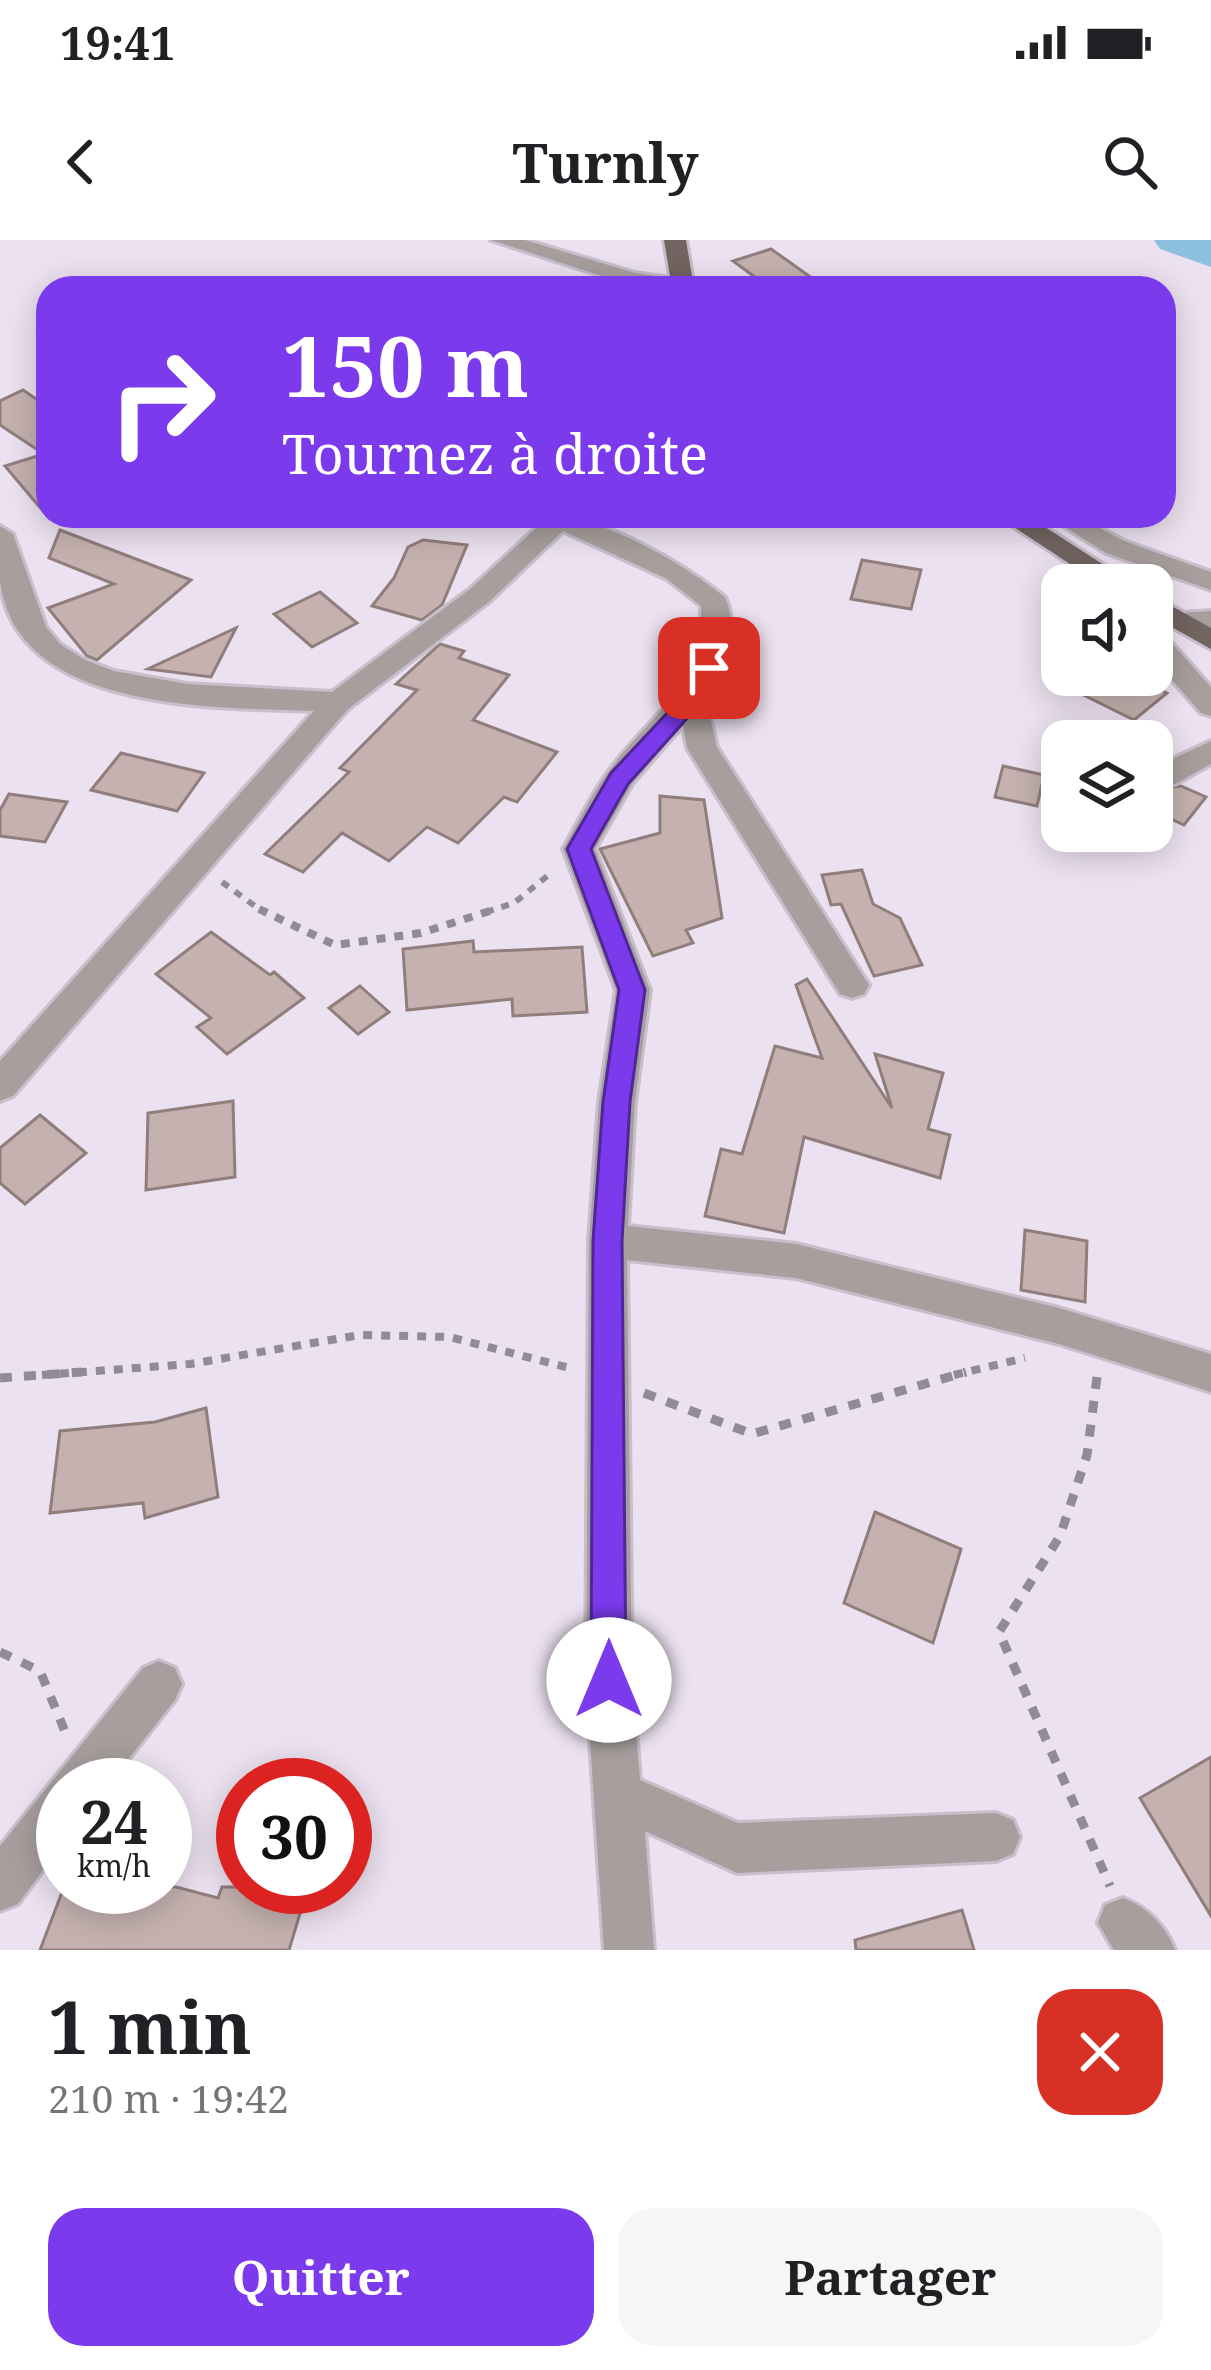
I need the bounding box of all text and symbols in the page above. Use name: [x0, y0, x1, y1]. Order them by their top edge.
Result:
text: 19:41: [60, 12, 175, 73]
text: Turnly: [513, 125, 698, 199]
icon: back: [48, 129, 114, 195]
icon: search: [1097, 129, 1163, 195]
text: 150 m: [282, 307, 529, 422]
icon: right: [84, 324, 240, 480]
text: Tournez à droite: [282, 416, 708, 490]
map controls: [1041, 564, 1173, 852]
button: sound: [1041, 564, 1173, 696]
pin: [658, 617, 760, 719]
icon: arrive: [676, 635, 742, 701]
button: layers: [1041, 720, 1173, 852]
position arrow: [546, 1617, 672, 1743]
speed limit sign: 30: [216, 1758, 372, 1914]
text: 24: [80, 1780, 148, 1862]
text: km/h: [77, 1845, 151, 1886]
text: 1 min: [48, 1977, 252, 2075]
button: close: [1037, 1989, 1163, 2115]
text: 210 m · 19:42: [48, 2071, 289, 2124]
button: Quitter: [48, 2208, 594, 2346]
button: Partager: [618, 2208, 1163, 2346]

